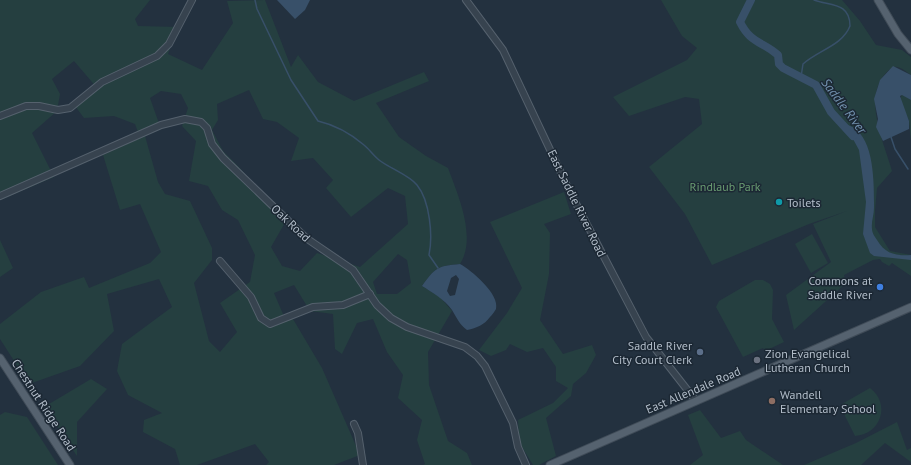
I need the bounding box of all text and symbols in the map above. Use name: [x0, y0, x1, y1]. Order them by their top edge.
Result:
water label: Saddle River: [817, 75, 871, 138]
street label: East Saddle River Road: [544, 147, 610, 259]
park label: Rindlaub Park: [689, 179, 761, 194]
place label: Toilets: [787, 195, 821, 210]
marker: Toilets: [774, 197, 784, 207]
street label: Oak Road: [268, 201, 314, 245]
place label: Commons at Saddle River: [808, 273, 872, 302]
marker: Commons at Saddle River: [875, 282, 885, 292]
place label: Saddle River City Court Clerk: [612, 338, 692, 367]
place label: Zion Evangelical Lutheran Church: [765, 346, 850, 375]
marker: Saddle River City Court Clerk: [695, 347, 705, 357]
marker: Zion Evangelical Lutheran Church: [752, 355, 762, 365]
street label: Chestnut Ridge Road: [9, 356, 79, 454]
street label: East Allendale Road: [643, 363, 743, 417]
place label: Wandell Elementary School: [780, 387, 876, 416]
marker: Wandell Elementary School: [767, 396, 777, 406]

